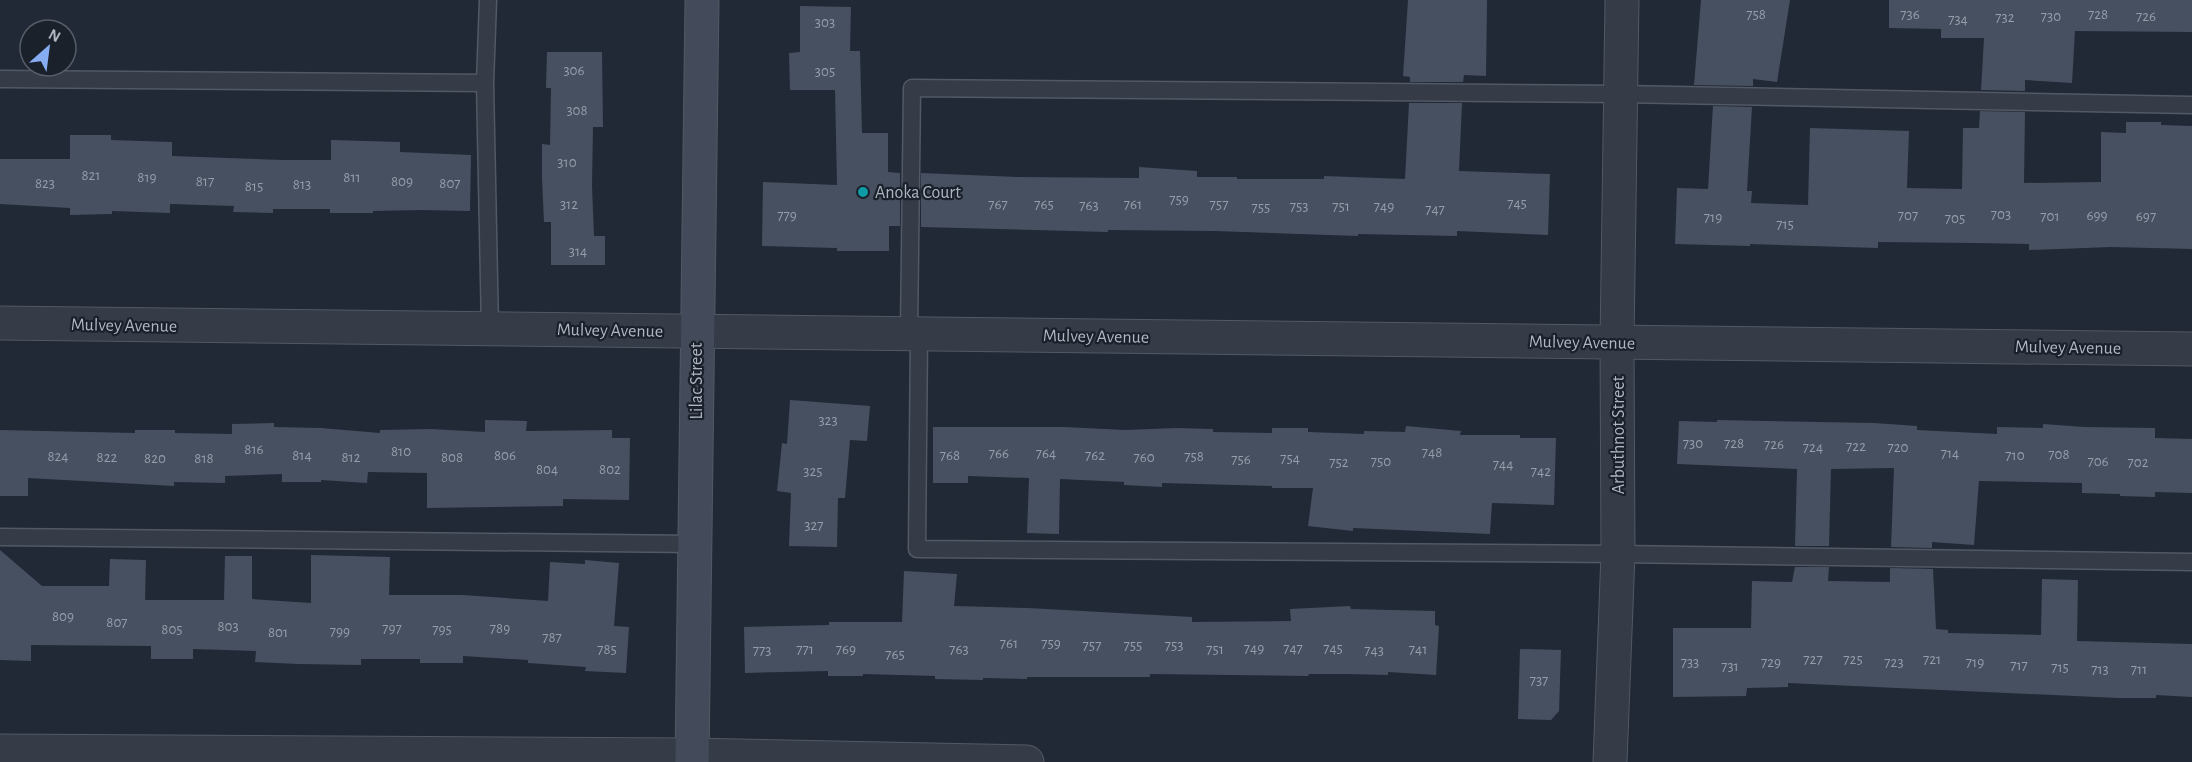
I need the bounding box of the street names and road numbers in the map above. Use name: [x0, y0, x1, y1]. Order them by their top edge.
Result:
street label: Mulvey Avenue: [71, 316, 177, 336]
street label: Mulvey Avenue: [557, 321, 663, 341]
street label: Mulvey Avenue: [1043, 327, 1149, 347]
street label: Mulvey Avenue: [1529, 333, 1635, 353]
street label: Mulvey Avenue: [2015, 338, 2121, 358]
street label: Lilac Street: [688, 342, 706, 419]
street label: Arbuthnot Street: [1610, 375, 1628, 494]

